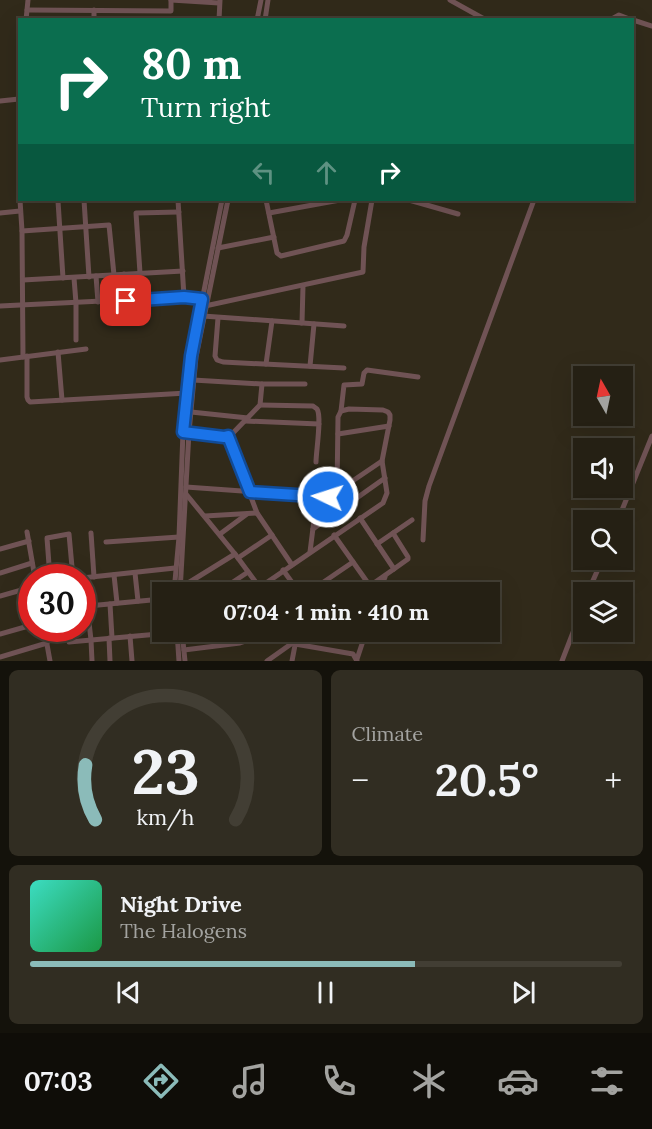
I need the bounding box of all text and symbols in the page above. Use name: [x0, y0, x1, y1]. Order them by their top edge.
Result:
text: 80 m: [141, 37, 241, 91]
icon: right: [42, 42, 120, 120]
text: Turn right: [141, 90, 270, 124]
icon: left: [247, 156, 280, 189]
icon: ahead: [310, 156, 343, 189]
icon: right: [373, 156, 406, 189]
pin: [100, 275, 151, 326]
icon: arrive: [109, 284, 142, 317]
north arrow: [573, 366, 633, 426]
map controls: [573, 366, 633, 642]
button: sound: [573, 438, 633, 498]
position arrow: [296, 465, 360, 529]
button: search: [573, 510, 633, 570]
speed limit sign: 30: [18, 564, 96, 642]
button: layers: [573, 582, 633, 642]
text: 07:04 · 1 min · 410 m: [223, 598, 429, 626]
text: Climate: [352, 721, 423, 746]
text: 23: [131, 731, 199, 811]
text: 20.5°: [435, 751, 539, 808]
text: −: [352, 759, 369, 801]
text: +: [604, 759, 622, 801]
text: km/h: [136, 803, 194, 831]
text: Night Drive: [120, 890, 242, 918]
text: The Halogens: [120, 918, 247, 943]
icon: previous: [112, 976, 145, 1009]
icon: pause: [309, 976, 342, 1009]
icon: next: [507, 976, 540, 1009]
icon: directions: [140, 1060, 182, 1102]
icon: music: [229, 1060, 271, 1102]
icon: phone: [318, 1060, 360, 1102]
icon: climate: [408, 1060, 450, 1102]
icon: car: [497, 1060, 539, 1102]
icon: filters: [586, 1060, 628, 1102]
text: 07:03: [24, 1064, 93, 1098]

